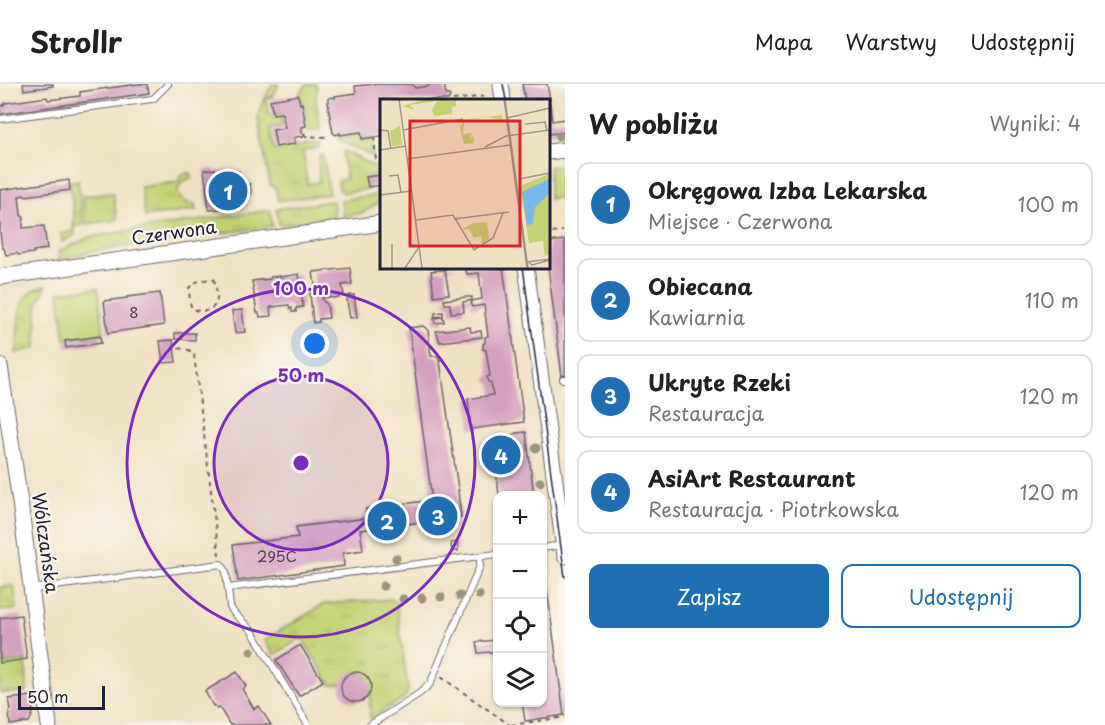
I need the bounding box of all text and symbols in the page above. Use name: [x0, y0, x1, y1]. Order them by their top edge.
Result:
text: Strollr: [30, 20, 122, 63]
text: Mapa: [755, 25, 813, 57]
text: Warstwy: [846, 25, 937, 57]
text: Udostępnij: [970, 25, 1075, 57]
inset map: [380, 99, 550, 268]
text: W pobliżu: [589, 104, 718, 143]
text: Wyniki: 4: [989, 108, 1081, 138]
pin: 1: [208, 168, 248, 214]
text: Okręgowa Izba Lekarska: [648, 173, 927, 206]
text: 1: [606, 189, 615, 219]
text: 100 m: [1018, 189, 1079, 219]
text: Miejsce · Czerwona: [648, 206, 832, 236]
street label: Czerwona: [130, 212, 219, 251]
text: Obiecana: [648, 269, 753, 302]
text: 100 m: [273, 274, 329, 301]
text: 2: [603, 285, 618, 315]
text: 110 m: [1025, 285, 1079, 315]
house number: 8: [129, 300, 139, 323]
text: Kawiarnia: [648, 302, 745, 332]
your location: [300, 329, 329, 358]
text: 50 m: [278, 361, 324, 388]
text: Ukryte Rzeki: [648, 365, 791, 398]
text: 3: [604, 381, 617, 411]
text: 120 m: [1020, 381, 1079, 411]
text: Restauracja: [648, 398, 764, 428]
pin: 4: [482, 432, 520, 478]
centre of rings: [291, 453, 311, 473]
text: AsiArt Restaurant: [648, 461, 856, 494]
text: 4: [604, 477, 617, 507]
text: 120 m: [1020, 477, 1079, 507]
street label: Wólczańska: [26, 491, 67, 596]
map controls: [493, 491, 547, 707]
button: +: [493, 491, 547, 545]
pin: 3: [418, 494, 458, 538]
text: Restauracja · Piotrkowska: [648, 494, 899, 524]
pin: 2: [368, 498, 406, 544]
house number: 295C: [257, 544, 297, 567]
button: −: [493, 545, 547, 599]
button: Zapisz: [589, 564, 829, 628]
button: Udostępnij: [841, 564, 1081, 628]
button: locate: [493, 599, 547, 653]
button: layers: [493, 653, 547, 707]
scale bar: [18, 683, 105, 710]
text: 50 m: [27, 684, 68, 708]

